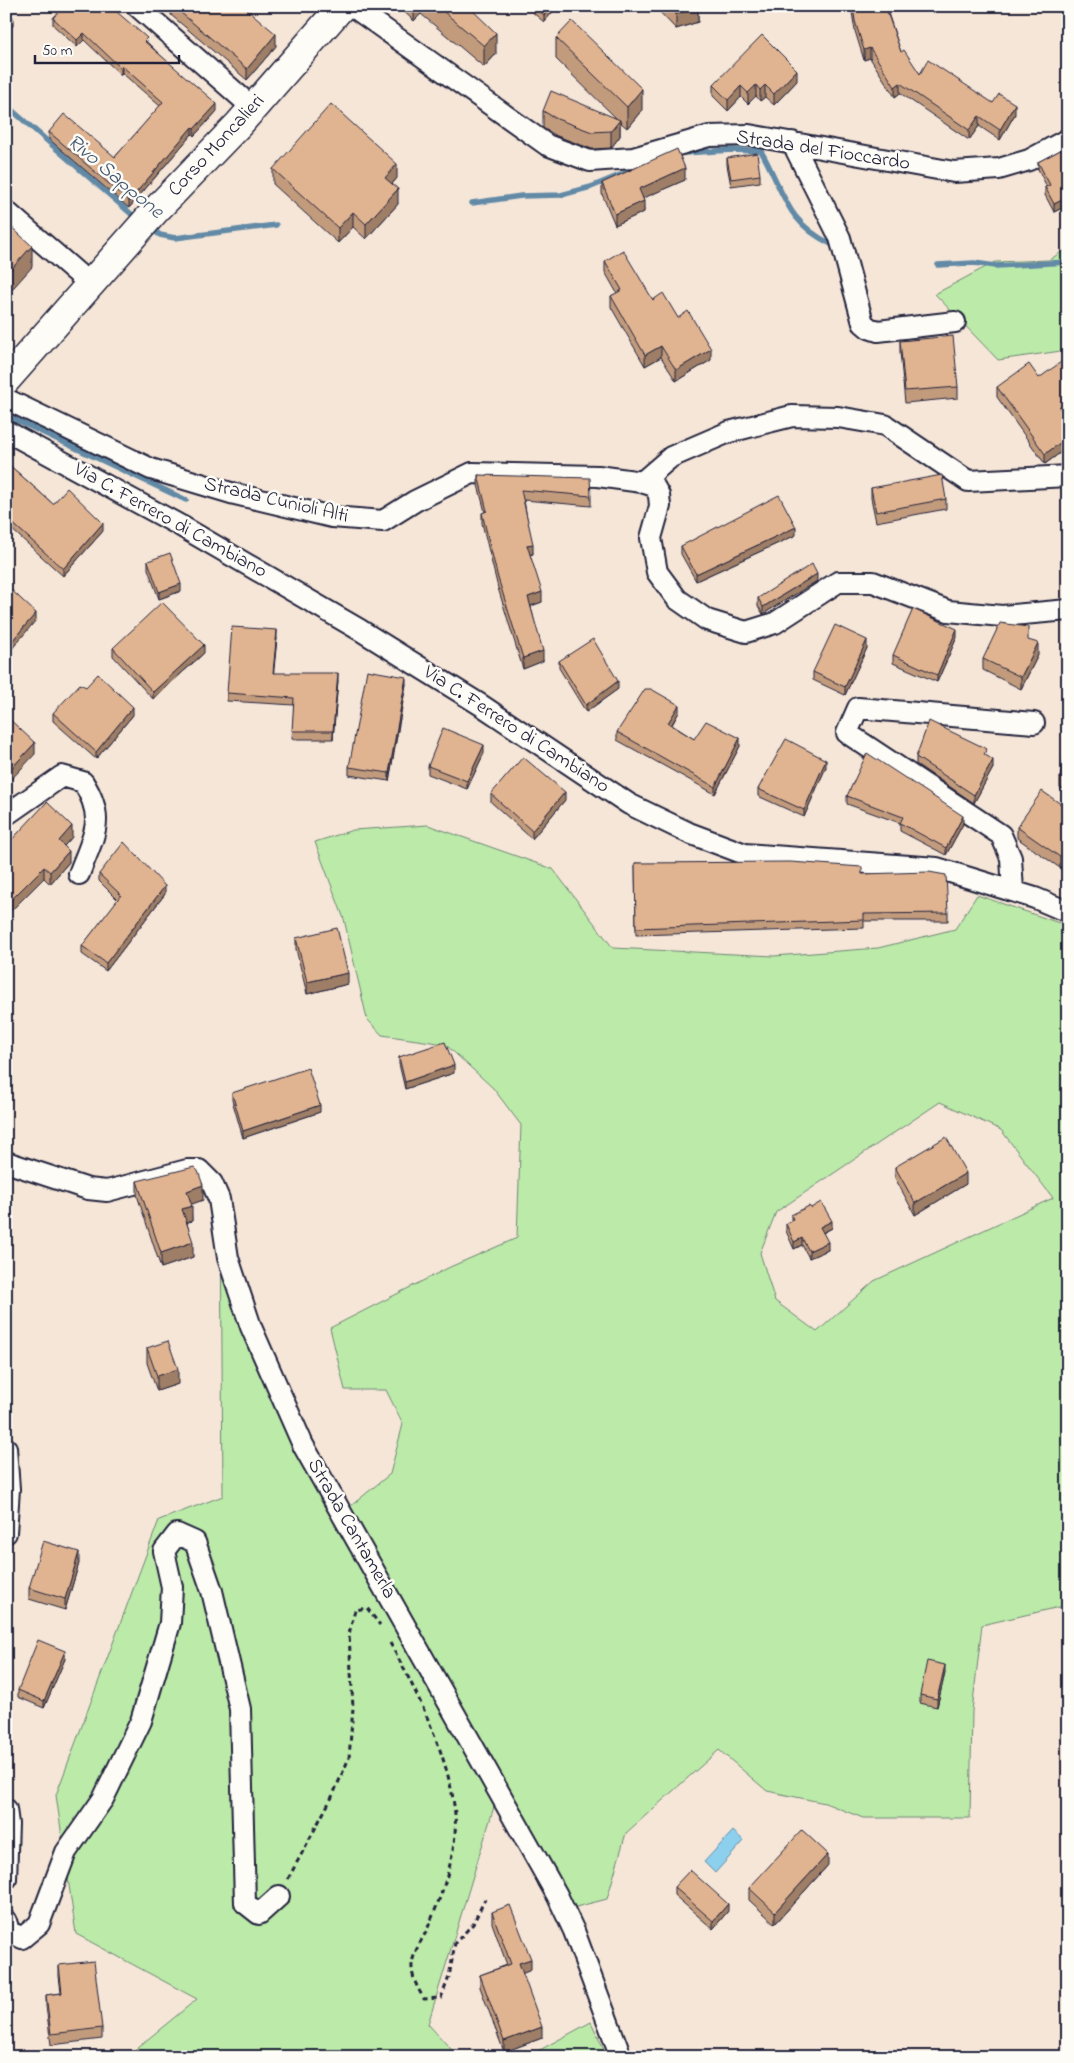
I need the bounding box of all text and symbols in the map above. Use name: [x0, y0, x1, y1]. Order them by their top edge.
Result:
scale bar: [35, 32, 179, 64]
text: 50 m: [42, 40, 73, 62]
street label: Corso Moncalieri: [162, 88, 272, 204]
street label: Strada del Fioccardo: [734, 123, 912, 179]
water label: Rivo Sappone: [60, 128, 171, 227]
street label: Via C. Ferrero di Cambiano: [67, 455, 272, 586]
street label: Strada Cunioli Alti: [201, 470, 351, 532]
street label: Via C. Ferrero di Cambiano: [416, 658, 615, 801]
street label: Strada Cantamerla: [299, 1454, 403, 1604]

